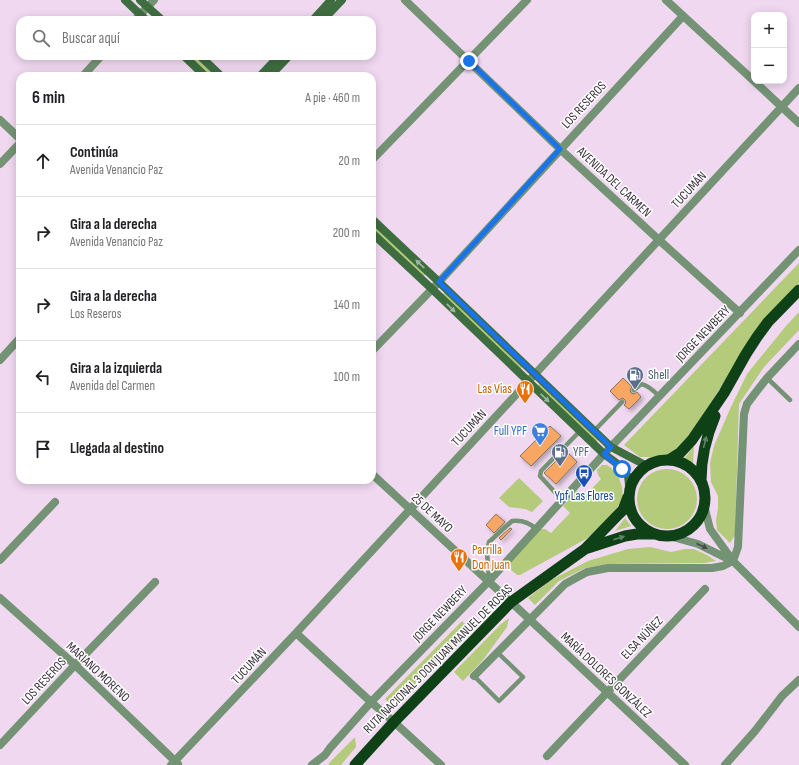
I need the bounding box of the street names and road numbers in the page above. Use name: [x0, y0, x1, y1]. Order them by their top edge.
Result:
street label: LOS RESEROS: [558, 78, 610, 132]
street label: AVENIDA DEL CARMEN: [573, 143, 654, 220]
street label: TUCUMÁN: [668, 168, 710, 212]
street label: JORGE NEWBERY: [672, 302, 734, 366]
street label: TUCUMÁN: [448, 406, 490, 450]
street label: 25 DE MAYO: [408, 490, 456, 536]
street label: RUTA NACIONAL 3 DON JUAN MANUEL DE ROSAS: [360, 581, 516, 737]
street label: JORGE NEWBERY: [409, 582, 471, 646]
street label: ELSA NÚÑEZ: [618, 613, 667, 663]
street label: MARÍA DOLORES GONZÁLEZ: [557, 629, 655, 722]
street label: MARIANO MORENO: [63, 638, 133, 706]
street label: TUCUMÁN: [228, 644, 270, 688]
street label: LOS RESEROS: [18, 654, 70, 708]

